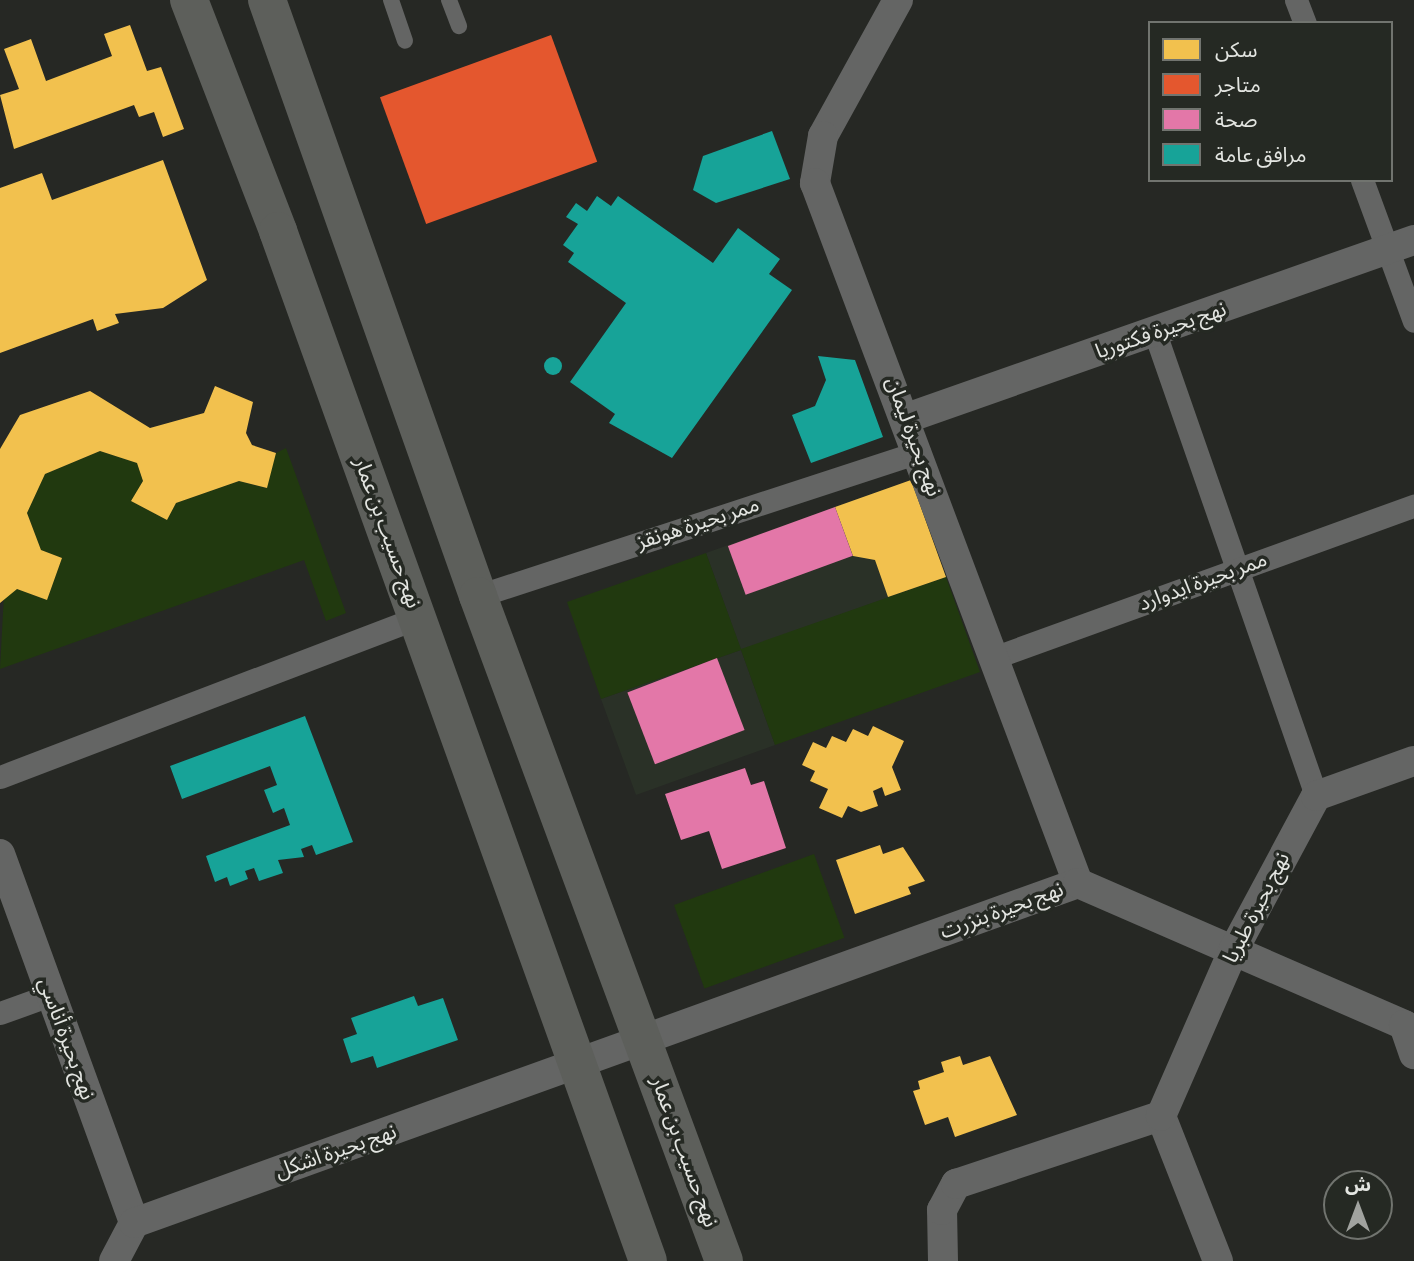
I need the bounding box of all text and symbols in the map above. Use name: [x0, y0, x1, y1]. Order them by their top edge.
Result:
legend: [1148, 21, 1393, 182]
text: سكن: [1215, 38, 1257, 63]
text: متاجر: [1215, 73, 1261, 98]
text: صحة: [1215, 108, 1258, 133]
text: مرافق عامة: [1215, 143, 1306, 168]
street label: نهج بحيرة فكتوريا: [1092, 297, 1230, 365]
street label: نهج بحيرة ليمان: [880, 374, 946, 500]
street label: نهج حسيب بن عمار: [348, 454, 426, 612]
street label: ممر بحيرة هونقز: [634, 492, 762, 556]
street label: ممر بحيرة ايدوارد: [1135, 547, 1271, 617]
street label: نهج بحيرة طبريا: [1218, 848, 1296, 968]
street label: نهج بحيرة بنزرت: [937, 877, 1067, 945]
street label: نهج بحيرة أناسي: [32, 975, 100, 1103]
street label: نهج حسيب بن عمار: [645, 1073, 723, 1231]
street label: نهج بحيرة اشكل: [272, 1119, 400, 1185]
north arrow: [1323, 1170, 1393, 1240]
text: ش: [1345, 1174, 1371, 1197]

